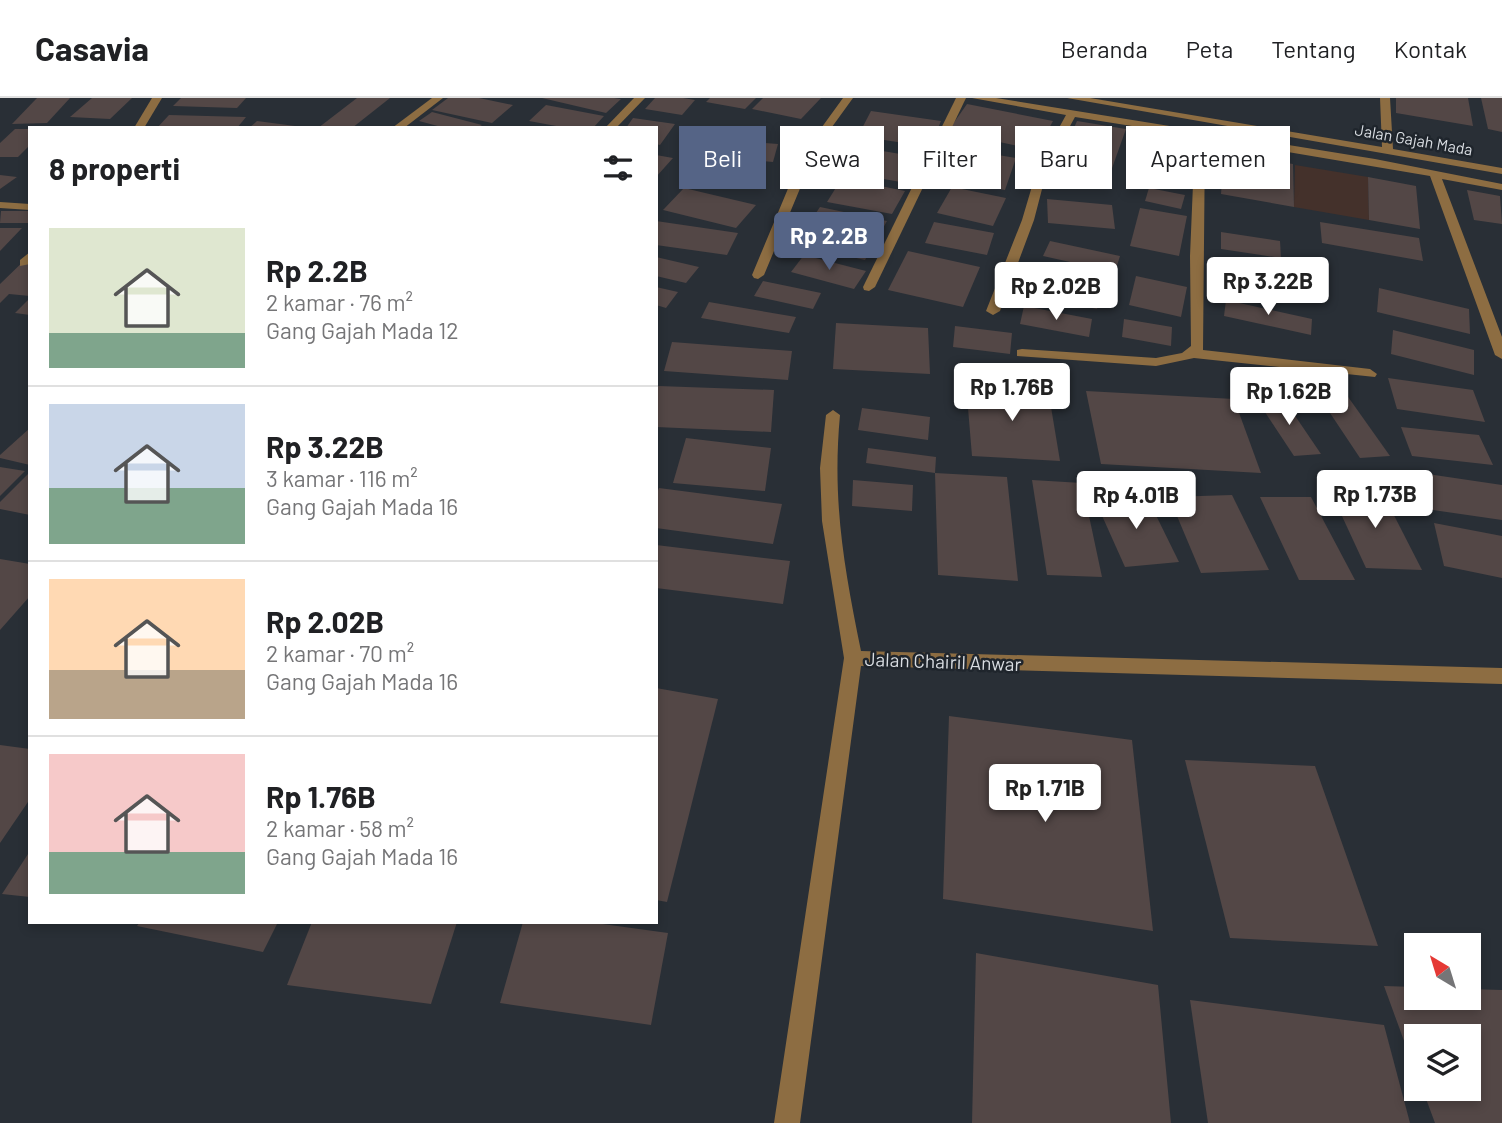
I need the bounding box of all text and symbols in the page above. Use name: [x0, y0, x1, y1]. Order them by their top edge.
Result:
text: Casavia: [35, 28, 149, 68]
text: Beranda: [1061, 34, 1148, 63]
text: Peta: [1186, 34, 1233, 63]
text: Tentang: [1271, 34, 1356, 63]
text: Kontak: [1394, 34, 1467, 63]
street label: Jalan Gajah Mada: [1354, 119, 1474, 159]
chip: Beli: [679, 126, 766, 189]
chip: Sewa: [780, 126, 884, 189]
chip: Filter: [898, 126, 1001, 189]
chip: Baru: [1015, 126, 1112, 189]
chip: Apartemen: [1126, 126, 1290, 189]
icon: filters: [599, 149, 637, 187]
text: 8 properti: [49, 150, 180, 186]
pin: Rp 2.2B: [764, 212, 894, 272]
text: Rp 2.2B: [790, 221, 868, 249]
text: Rp 2.2B: [266, 252, 368, 288]
icon: home: [105, 256, 189, 340]
pin: Rp 3.22B: [1196, 258, 1340, 317]
pin: Rp 2.02B: [984, 262, 1128, 322]
text: Rp 3.22B: [1223, 266, 1313, 294]
text: Rp 2.02B: [1011, 271, 1101, 299]
text: 2 kamar · 76 m²: [266, 288, 413, 316]
text: Gang Gajah Mada 12: [266, 316, 459, 344]
pin: Rp 1.76B: [940, 364, 1084, 423]
pin: Rp 1.62B: [1217, 368, 1361, 427]
text: Rp 1.76B: [970, 372, 1054, 400]
text: Rp 1.62B: [1246, 376, 1332, 404]
text: Rp 3.22B: [266, 428, 384, 464]
icon: home: [105, 432, 189, 516]
text: 3 kamar · 116 m²: [266, 464, 418, 492]
pin: Rp 1.73B: [1303, 470, 1447, 530]
pin: Rp 4.01B: [1064, 472, 1208, 531]
text: Rp 1.73B: [1333, 479, 1417, 507]
text: Rp 4.01B: [1093, 480, 1179, 508]
text: Gang Gajah Mada 16: [266, 492, 458, 520]
text: Rp 2.02B: [266, 603, 384, 639]
icon: home: [105, 607, 189, 691]
text: 2 kamar · 70 m²: [266, 639, 414, 667]
street label: Jalan Chairil Anwar: [864, 647, 1022, 675]
text: Gang Gajah Mada 16: [266, 667, 458, 695]
pin: Rp 1.71B: [973, 764, 1117, 824]
text: Rp 1.71B: [1005, 773, 1085, 801]
text: Rp 1.76B: [266, 778, 376, 814]
icon: home: [105, 782, 189, 866]
text: 2 kamar · 58 m²: [266, 814, 414, 842]
text: Gang Gajah Mada 16: [266, 842, 458, 870]
north arrow: [1404, 933, 1480, 1010]
map controls: [1404, 933, 1481, 1101]
button: layers: [1404, 1024, 1481, 1101]

